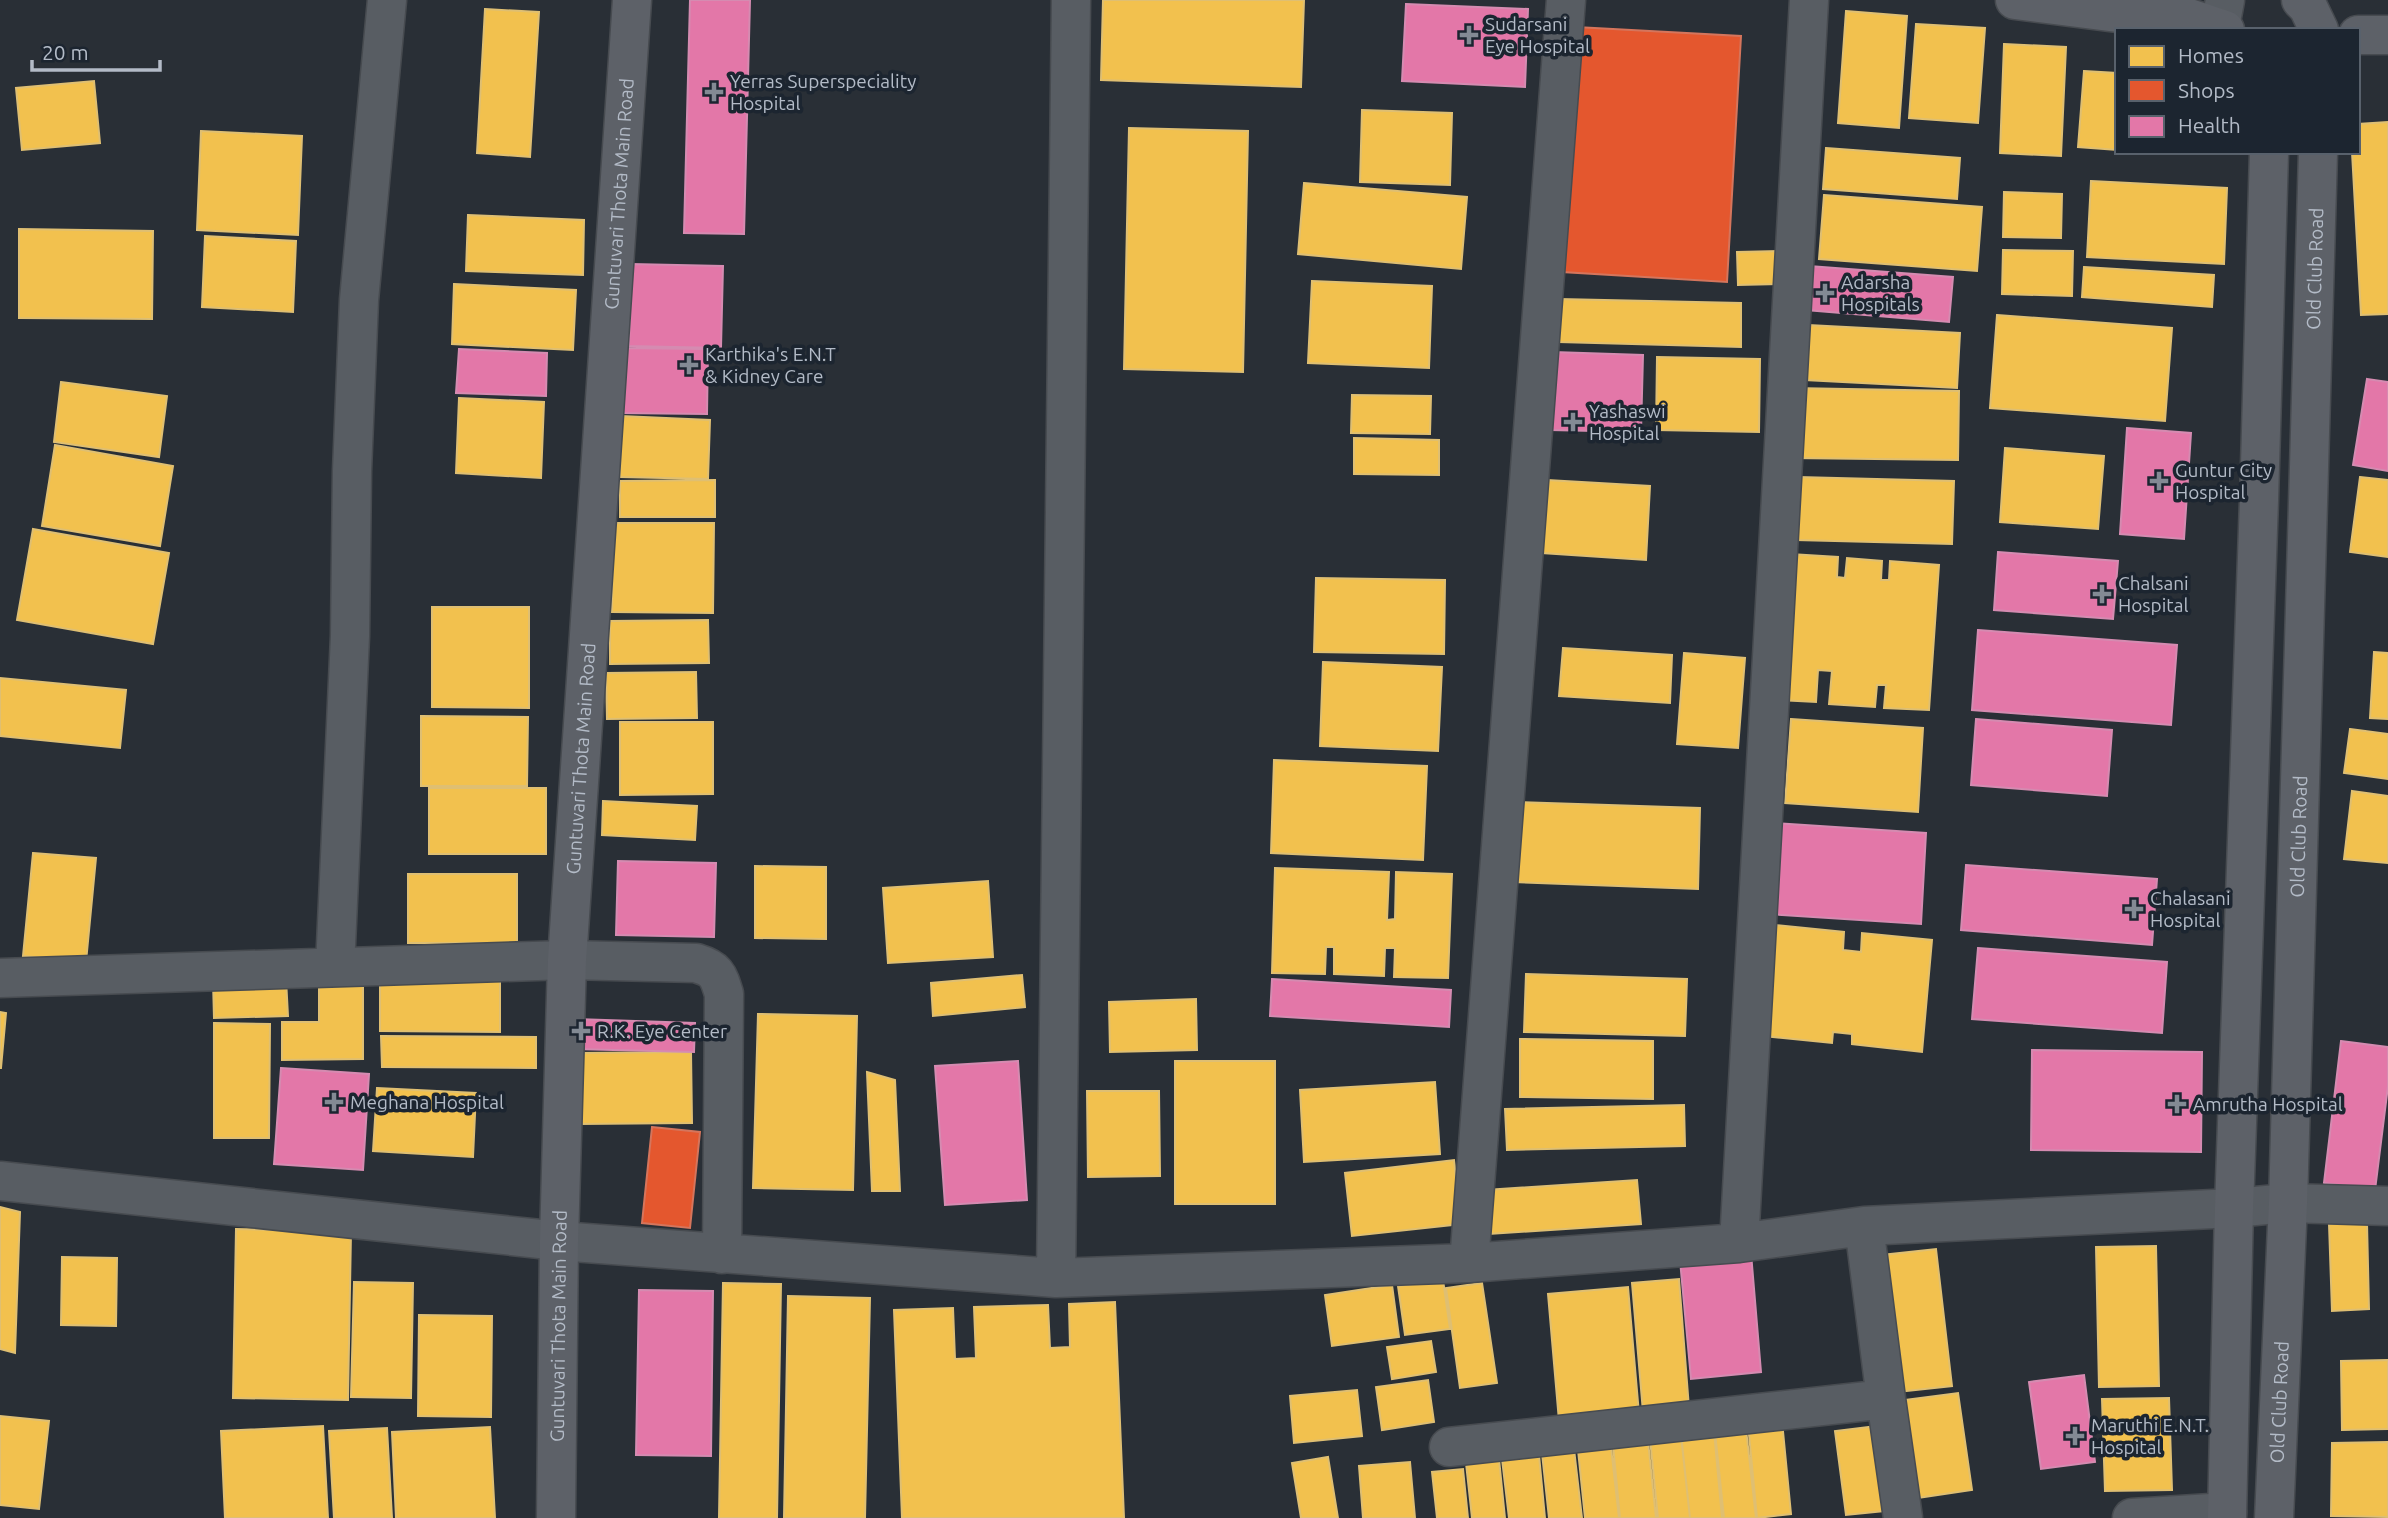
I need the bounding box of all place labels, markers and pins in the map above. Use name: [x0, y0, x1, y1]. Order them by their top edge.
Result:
place label: Sudarsani Eye Hospital: [1485, 13, 1590, 57]
marker: Sudarsani Eye Hospital: [1459, 25, 1479, 45]
place label: Yerras Superspeciality Hospital: [730, 70, 916, 114]
marker: Yerras Superspeciality Hospital: [704, 82, 724, 102]
place label: Adarsha Hospitals: [1841, 271, 1920, 315]
marker: Adarsha Hospitals: [1815, 283, 1835, 303]
place label: Karthika's E.N.T & Kidney Care: [705, 343, 836, 387]
marker: Karthika's E.N.T & Kidney Care: [679, 355, 699, 375]
place label: Yashaswi Hospital: [1589, 400, 1666, 444]
marker: Yashaswi Hospital: [1563, 412, 1583, 432]
place label: Guntur City Hospital: [2175, 459, 2272, 503]
marker: Guntur City Hospital: [2149, 471, 2169, 491]
place label: Chalsani Hospital: [2118, 572, 2189, 616]
marker: Chalsani Hospital: [2092, 584, 2112, 604]
place label: Chalasani Hospital: [2150, 887, 2231, 931]
marker: Chalasani Hospital: [2124, 899, 2144, 919]
place label: R.K. Eye Center: [597, 1020, 727, 1042]
marker: R.K. Eye Center: [571, 1021, 591, 1041]
place label: Meghana Hospital: [350, 1091, 504, 1113]
marker: Meghana Hospital: [324, 1092, 344, 1112]
place label: Amrutha Hospital: [2193, 1093, 2343, 1115]
marker: Amrutha Hospital: [2167, 1094, 2187, 1114]
place label: Maruthi E.N.T. Hospital: [2091, 1414, 2209, 1458]
marker: Maruthi E.N.T. Hospital: [2065, 1426, 2085, 1446]

